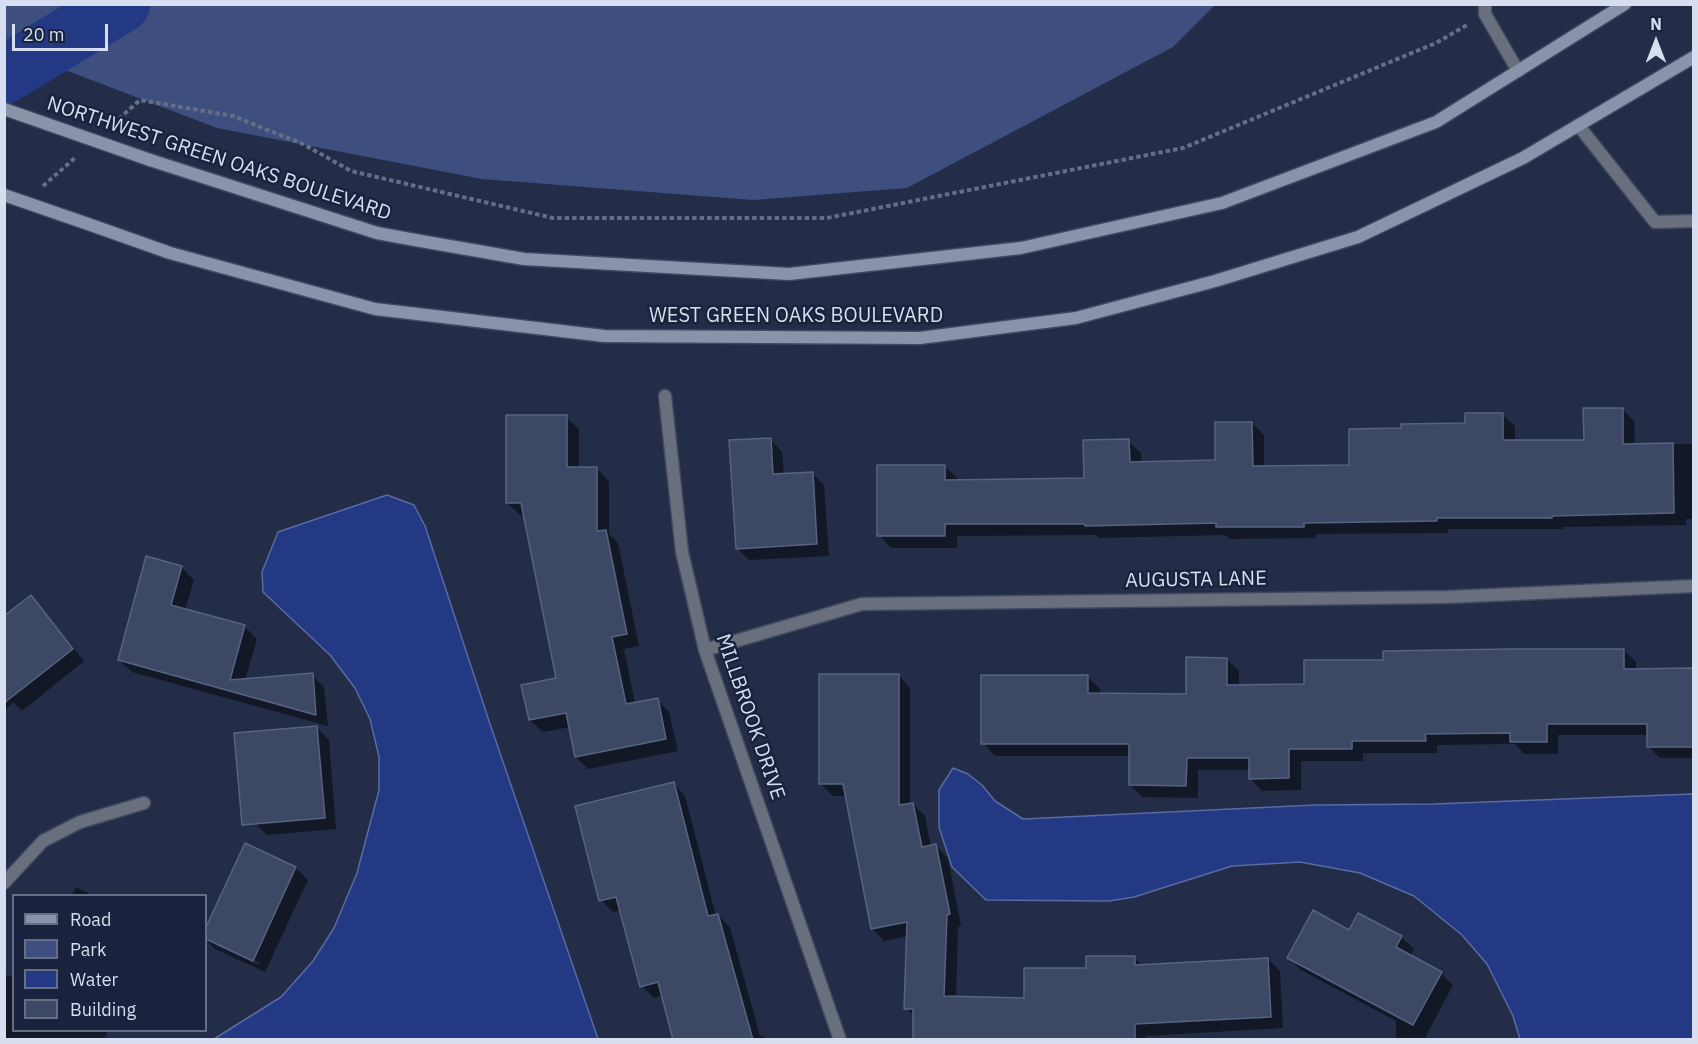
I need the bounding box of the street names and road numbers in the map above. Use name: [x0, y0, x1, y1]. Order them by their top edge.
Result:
street label: NORTHWEST GREEN OAKS BOULEVARD: [44, 92, 394, 226]
street label: WEST GREEN OAKS BOULEVARD: [649, 304, 943, 328]
street label: AUGUSTA LANE: [1125, 567, 1267, 593]
street label: MILLBROOK DRIVE: [710, 631, 790, 803]

